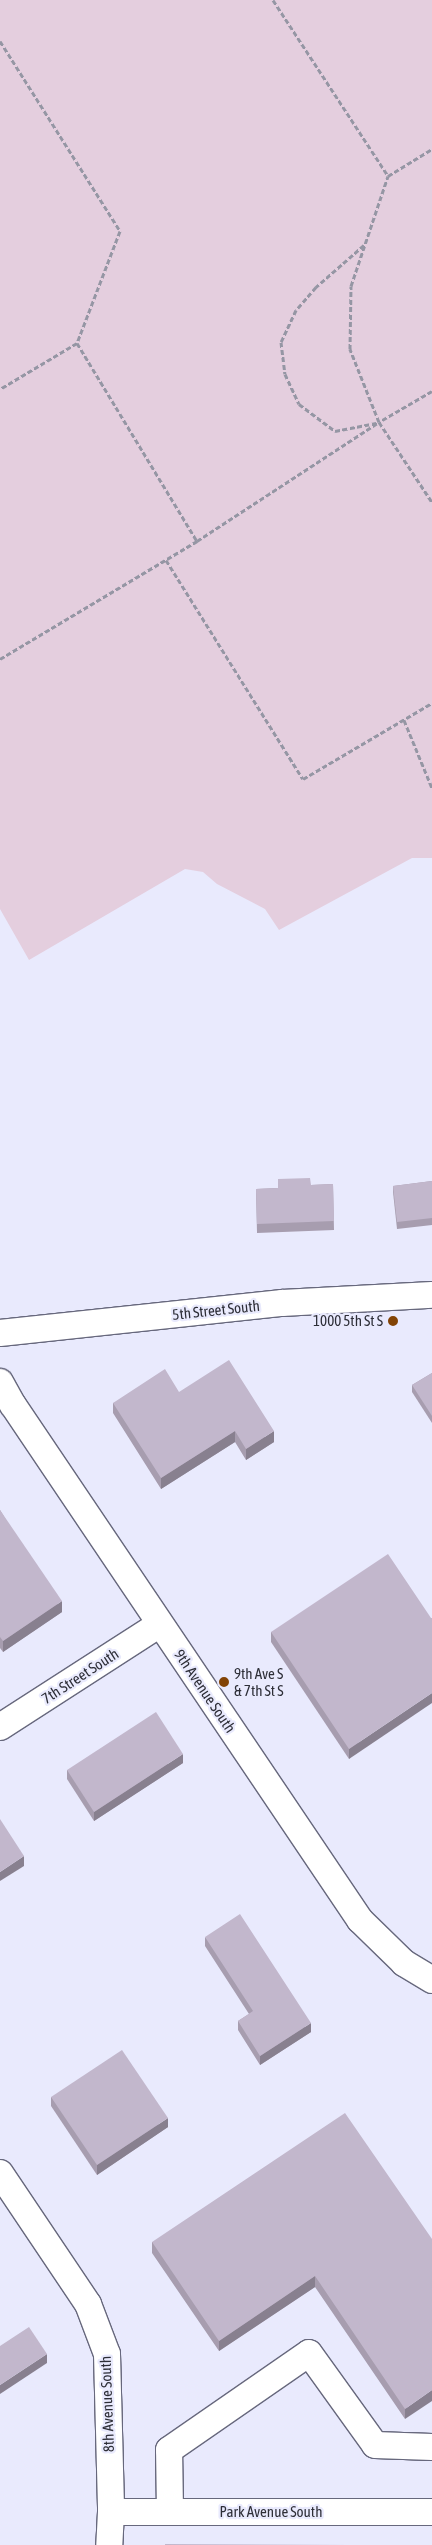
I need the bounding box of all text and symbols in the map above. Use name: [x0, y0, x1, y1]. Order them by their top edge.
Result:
street label: 5th Street South: [171, 1296, 261, 1324]
place label: 1000 5th St S: [313, 1312, 383, 1330]
marker: 1000 5th St S: [387, 1315, 399, 1327]
street label: 7th Street South: [38, 1645, 122, 1707]
street label: 9th Avenue South: [171, 1646, 239, 1736]
place label: 9th Ave S & 7th St S: [234, 1664, 284, 1699]
marker: 9th Ave S & 7th St S: [218, 1676, 230, 1688]
street label: 8th Avenue South: [96, 2355, 118, 2453]
street label: Park Avenue South: [220, 2503, 322, 2521]

